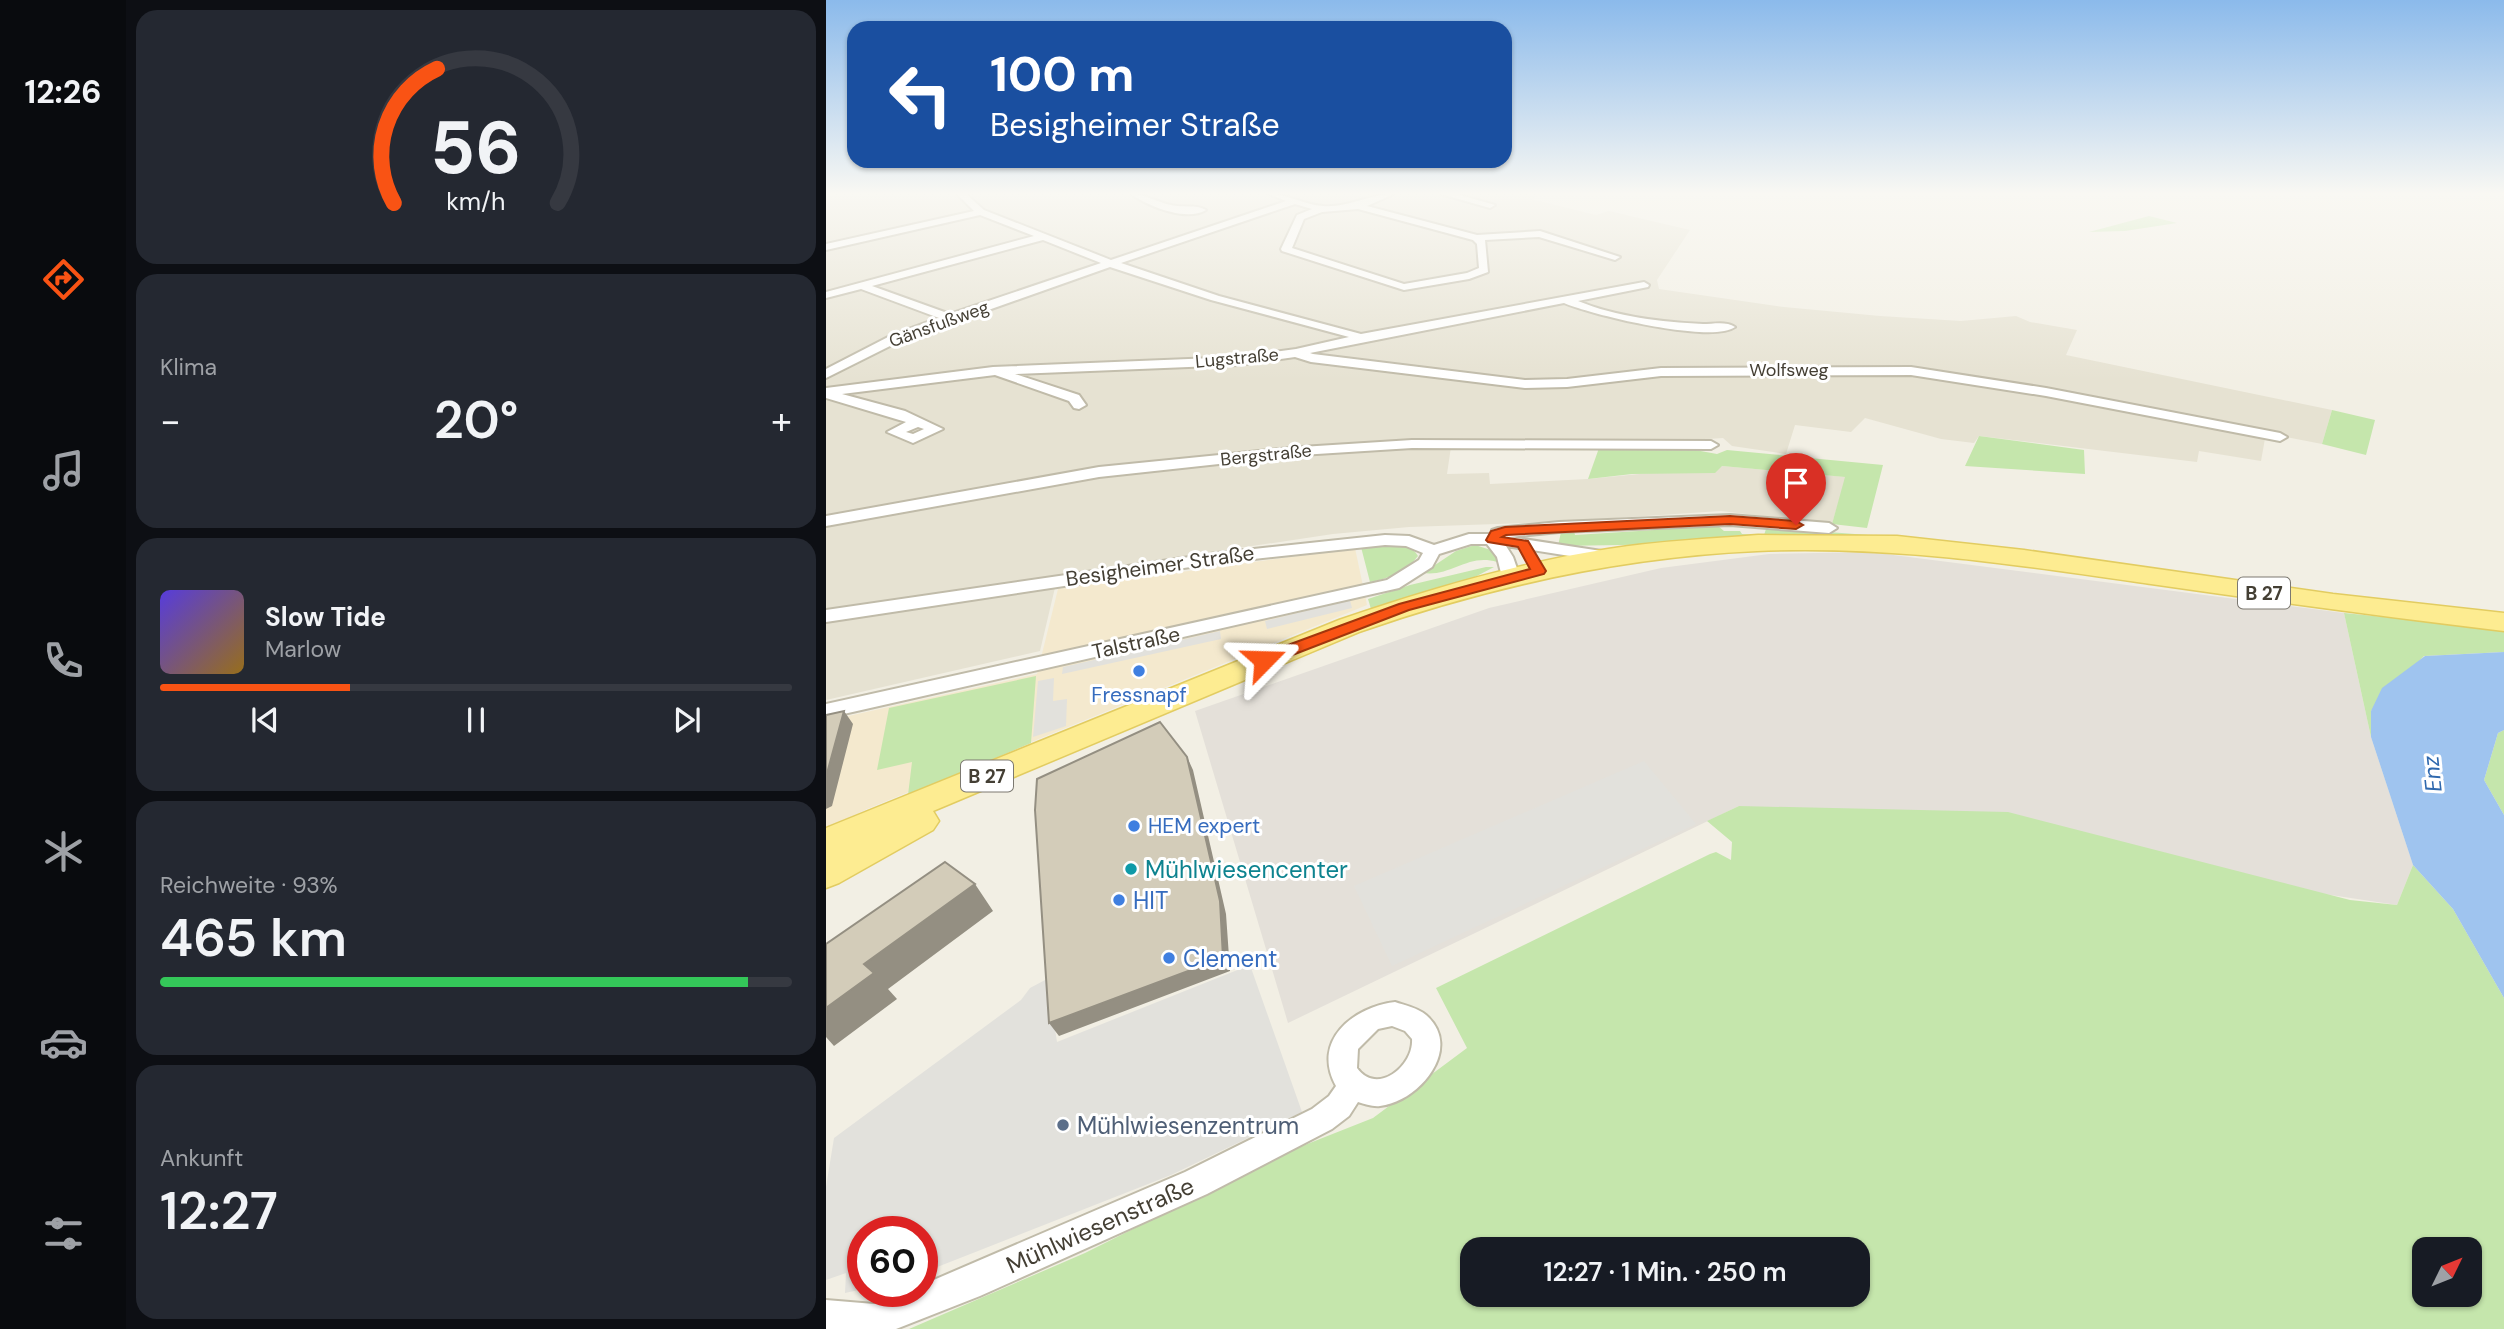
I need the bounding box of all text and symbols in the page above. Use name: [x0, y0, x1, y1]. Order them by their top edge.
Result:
text: 100 m: [990, 42, 1134, 106]
icon: left: [875, 49, 966, 140]
text: 12:26: [25, 71, 102, 113]
text: 56: [430, 101, 522, 196]
text: Besigheimer Straße: [990, 104, 1280, 146]
text: km/h: [446, 185, 506, 218]
icon: directions: [39, 255, 88, 304]
street label: Gänsfußweg: [886, 295, 992, 353]
street label: Lugstraße: [1194, 342, 1280, 374]
text: Klima: [160, 352, 217, 382]
street label: Wolfsweg: [1749, 358, 1829, 382]
text: 20°: [434, 386, 518, 454]
text: −: [160, 396, 181, 446]
text: +: [771, 396, 792, 446]
street label: Bergstraße: [1219, 438, 1313, 472]
icon: music: [39, 446, 88, 495]
pin: [1766, 453, 1826, 525]
icon: arrive: [1777, 464, 1815, 502]
street label: Besigheimer Straße: [1064, 539, 1256, 593]
road number: B 27: [2238, 578, 2290, 608]
text: Slow Tide: [265, 600, 386, 634]
street label: Talstraße: [1089, 620, 1183, 666]
position arrow: [1227, 623, 1301, 697]
text: Marlow: [265, 634, 341, 664]
icon: phone: [39, 636, 88, 685]
marker: Fressnapf: [1131, 663, 1147, 679]
place label: Fressnapf: [1091, 681, 1187, 709]
icon: previous: [246, 701, 284, 739]
icon: pause: [457, 701, 495, 739]
icon: next: [668, 701, 706, 739]
water label: Enz: [2415, 754, 2449, 794]
road number: B 27: [961, 761, 1013, 792]
place label: HEM expert: [1148, 812, 1260, 840]
marker: HEM expert: [1126, 818, 1142, 834]
icon: climate: [39, 827, 88, 876]
place label: Mühlwiesencenter: [1145, 854, 1348, 885]
marker: Mühlwiesencenter: [1123, 861, 1139, 877]
text: Reichweite · 93%: [160, 870, 338, 900]
place label: HIT: [1133, 885, 1168, 916]
marker: HIT: [1111, 892, 1127, 908]
text: 465 km: [160, 904, 347, 972]
place label: Clement: [1183, 943, 1277, 974]
marker: Clement: [1161, 950, 1177, 966]
icon: car: [39, 1018, 88, 1067]
place label: Mühlwiesenzentrum: [1077, 1110, 1299, 1141]
marker: Mühlwiesenzentrum: [1055, 1117, 1071, 1133]
text: Ankunft: [160, 1143, 243, 1173]
street label: Mühlwiesenstraße: [1001, 1170, 1199, 1280]
text: 12:27: [160, 1177, 278, 1245]
icon: filters: [39, 1209, 88, 1258]
speed limit sign: 60: [847, 1216, 938, 1307]
north arrow: [2412, 1237, 2482, 1307]
map controls: [2412, 1237, 2482, 1307]
text: 12:27 · 1 Min. · 250 m: [1543, 1255, 1787, 1289]

